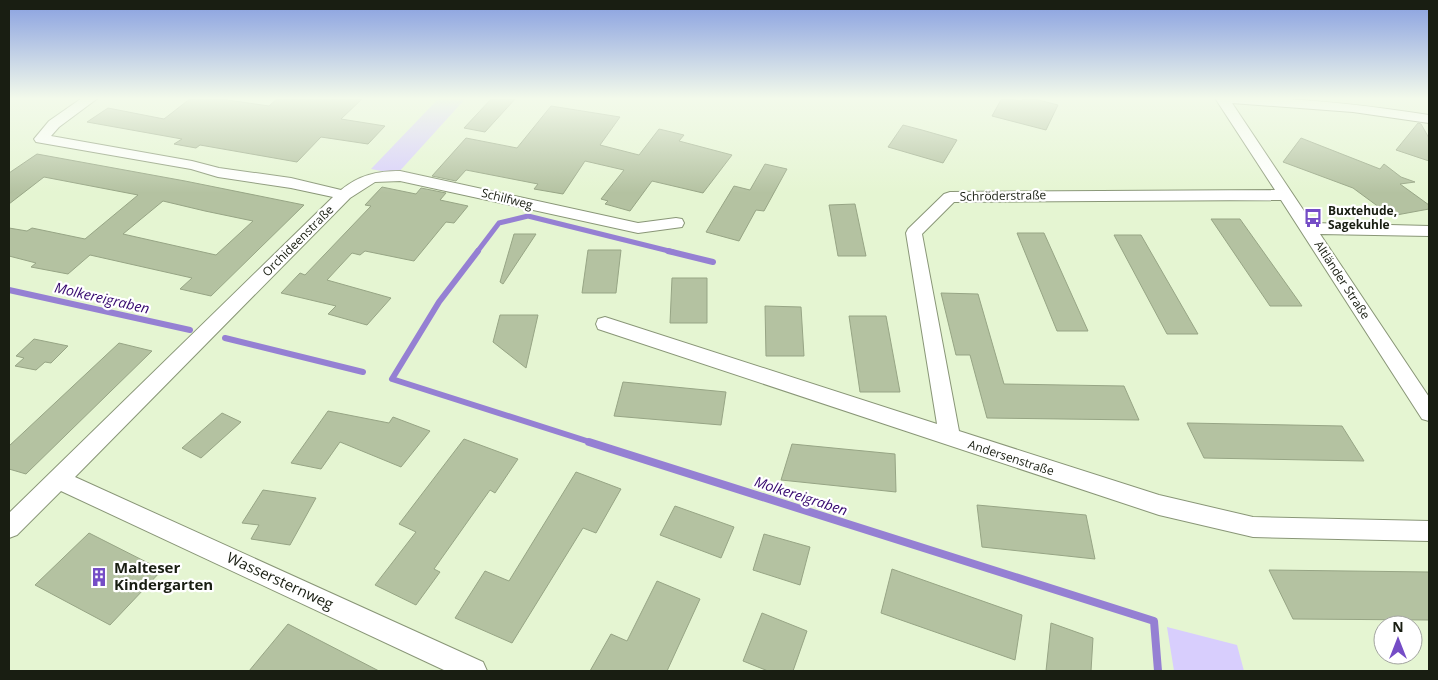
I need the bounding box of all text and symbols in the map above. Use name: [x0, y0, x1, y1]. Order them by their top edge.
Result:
street label: Schilfweg: [480, 184, 535, 213]
street label: Schröderstraße: [960, 186, 1047, 205]
street label: Orchideenstraße: [258, 201, 337, 280]
place label: Buxtehude, Sagekuhle: [1328, 202, 1397, 233]
bus stop icon: Buxtehude, Sagekuhle: [1302, 207, 1324, 229]
street label: Altländer Straße: [1311, 237, 1374, 323]
water label: Molkereigraben: [53, 277, 151, 318]
street label: Andersenstraße: [966, 436, 1057, 480]
water label: Molkereigraben: [752, 472, 850, 520]
street label: Wassersternweg: [224, 547, 337, 614]
place label: Malteser Kindergarten: [114, 557, 213, 594]
building icon: Malteser Kindergarten: [88, 566, 110, 588]
north arrow: [1373, 615, 1423, 665]
text: N: [1392, 617, 1404, 636]

